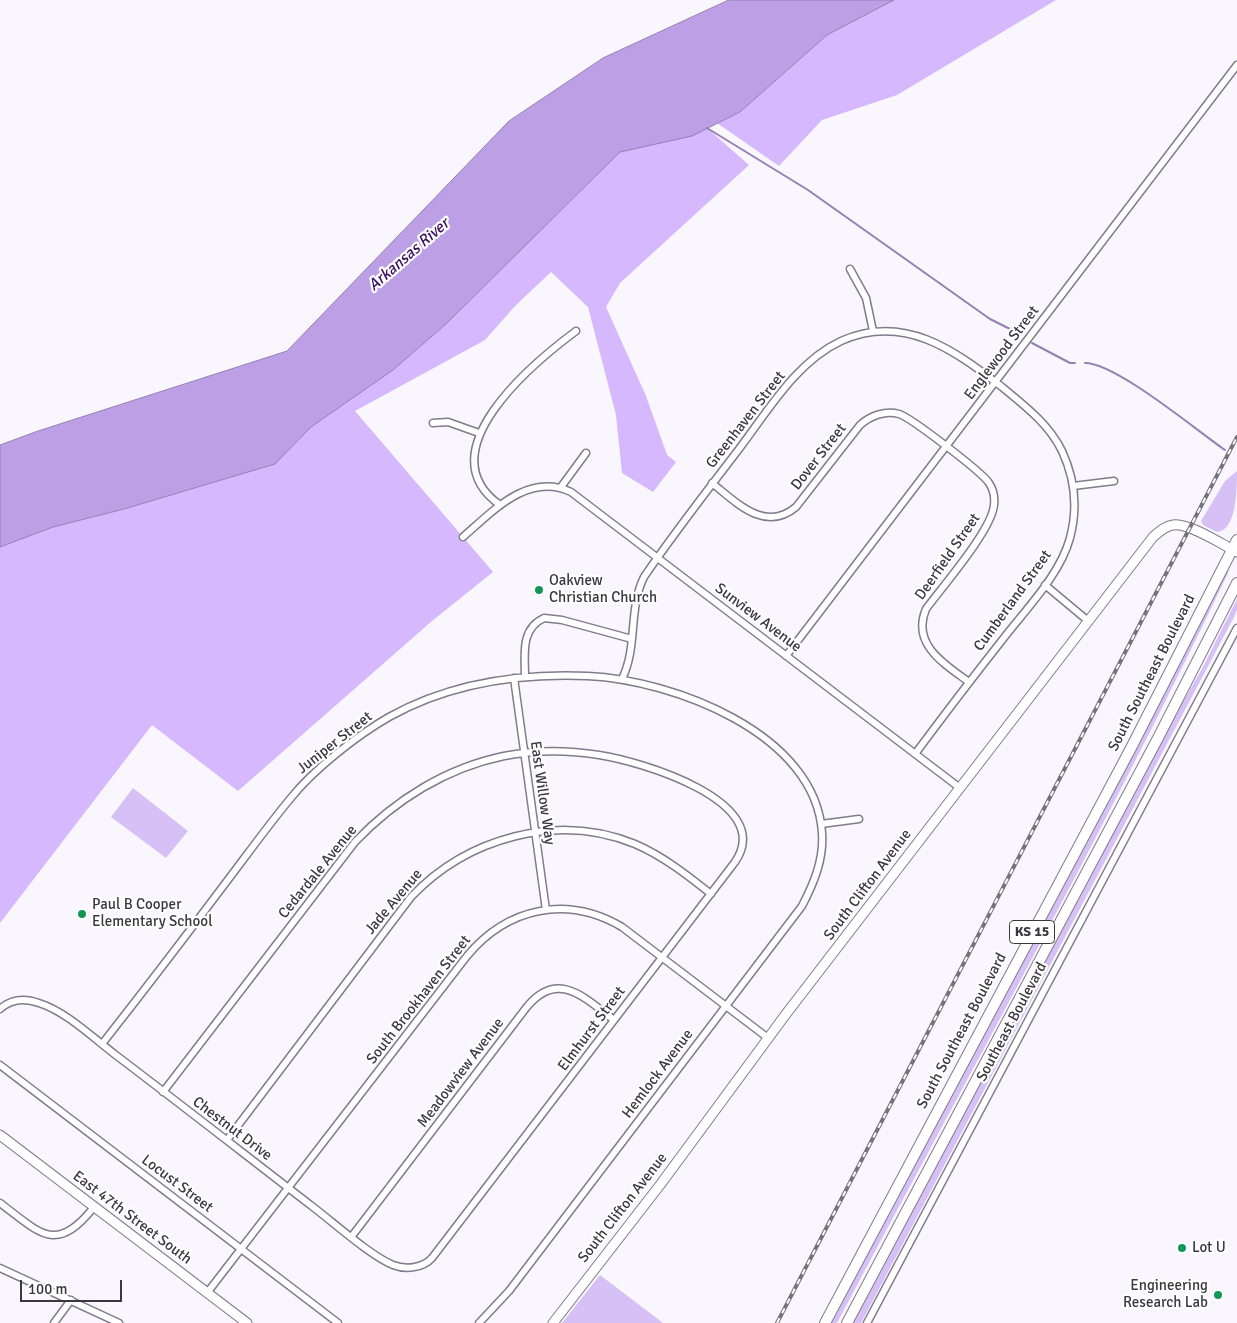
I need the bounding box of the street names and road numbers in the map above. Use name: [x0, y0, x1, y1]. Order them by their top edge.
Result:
street label: Englewood Street: [961, 303, 1043, 403]
street label: Greenhaven Street: [702, 368, 790, 472]
street label: Dover Street: [787, 420, 851, 494]
street label: Deerfield Street: [911, 510, 985, 604]
street label: Cumberland Street: [970, 547, 1056, 655]
street label: Sunview Avenue: [711, 580, 805, 656]
street label: South Southeast Boulevard: [1105, 592, 1199, 754]
street label: Juniper Street: [294, 708, 376, 778]
street label: East Willow Way: [526, 740, 558, 846]
street label: Cedardale Avenue: [275, 822, 361, 922]
street label: South Clifton Avenue: [820, 826, 916, 944]
street label: Jade Avenue: [362, 866, 426, 938]
road number: KS 15: [1010, 920, 1054, 944]
street label: South Brookhaven Street: [363, 932, 475, 1068]
street label: South Southeast Boulevard: [913, 950, 1011, 1112]
street label: Southeast Boulevard: [973, 959, 1051, 1085]
street label: Elmhurst Street: [554, 983, 630, 1075]
street label: Meadowview Avenue: [414, 1015, 508, 1131]
street label: Hemlock Avenue: [619, 1026, 697, 1122]
street label: Chestnut Drive: [189, 1093, 275, 1165]
street label: South Clifton Avenue: [575, 1150, 671, 1266]
street label: Locust Street: [138, 1151, 216, 1217]
street label: East 47th Street South: [69, 1167, 195, 1269]

